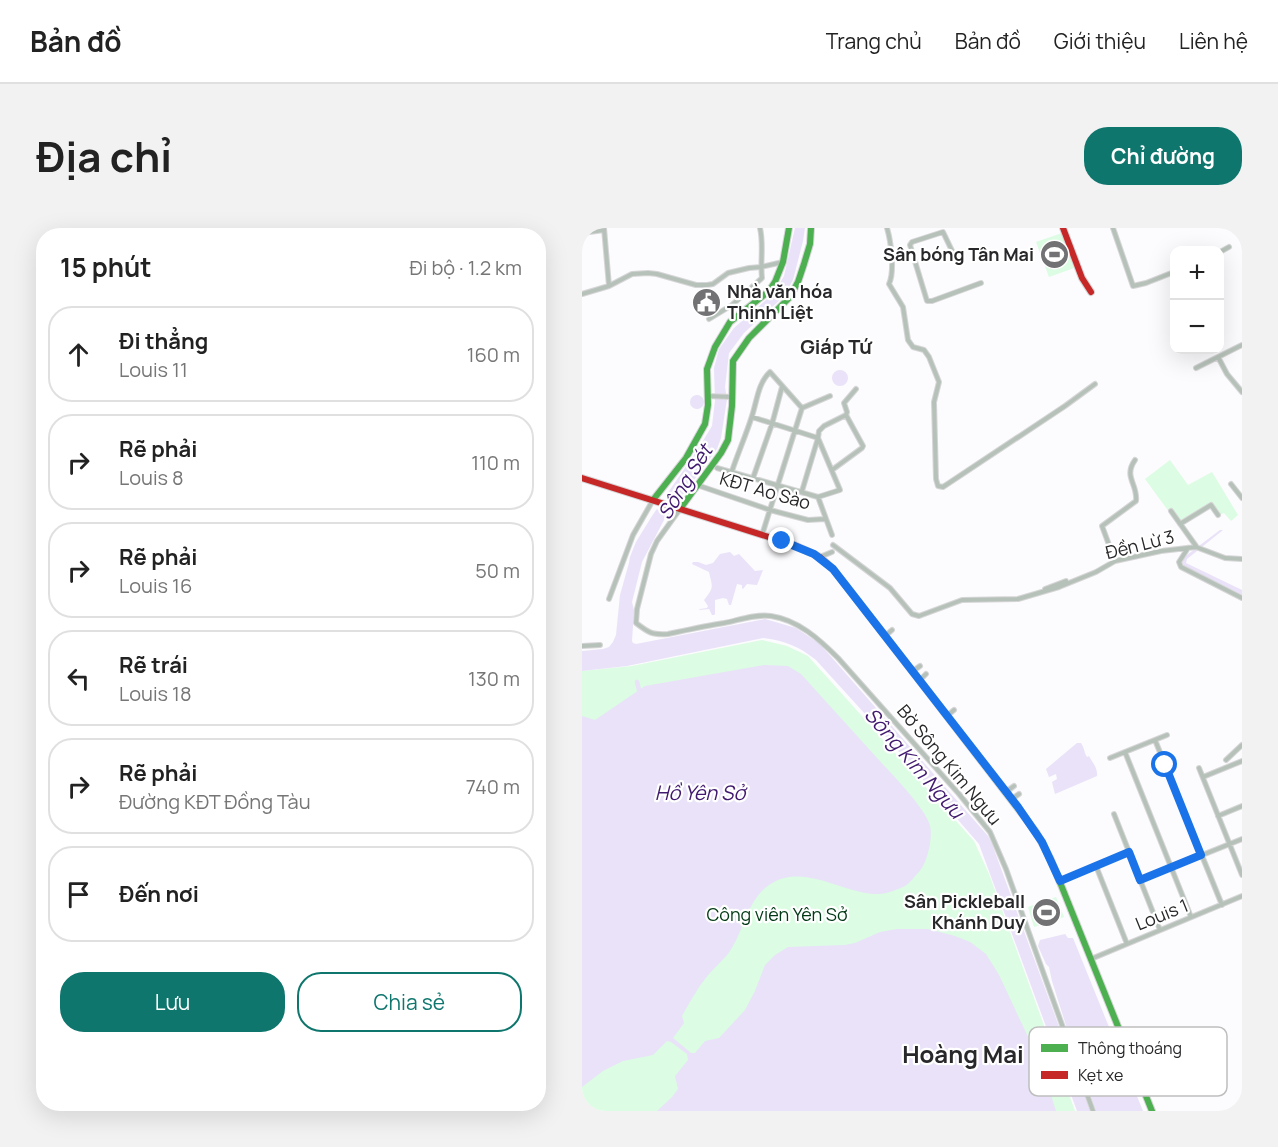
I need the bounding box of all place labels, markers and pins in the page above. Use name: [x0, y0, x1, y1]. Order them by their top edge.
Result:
sports icon: Sân bóng Tân Mai: [1039, 239, 1071, 271]
place label: Sân bóng Tân Mai: [883, 242, 1034, 266]
place label: Nhà văn hóa Thịnh Liệt: [727, 279, 833, 324]
public building icon: Nhà văn hóa Thịnh Liệt: [690, 286, 722, 318]
place label: Sân Pickleball Khánh Duy: [904, 889, 1025, 934]
sports icon: Sân Pickleball Khánh Duy: [1030, 896, 1062, 928]

